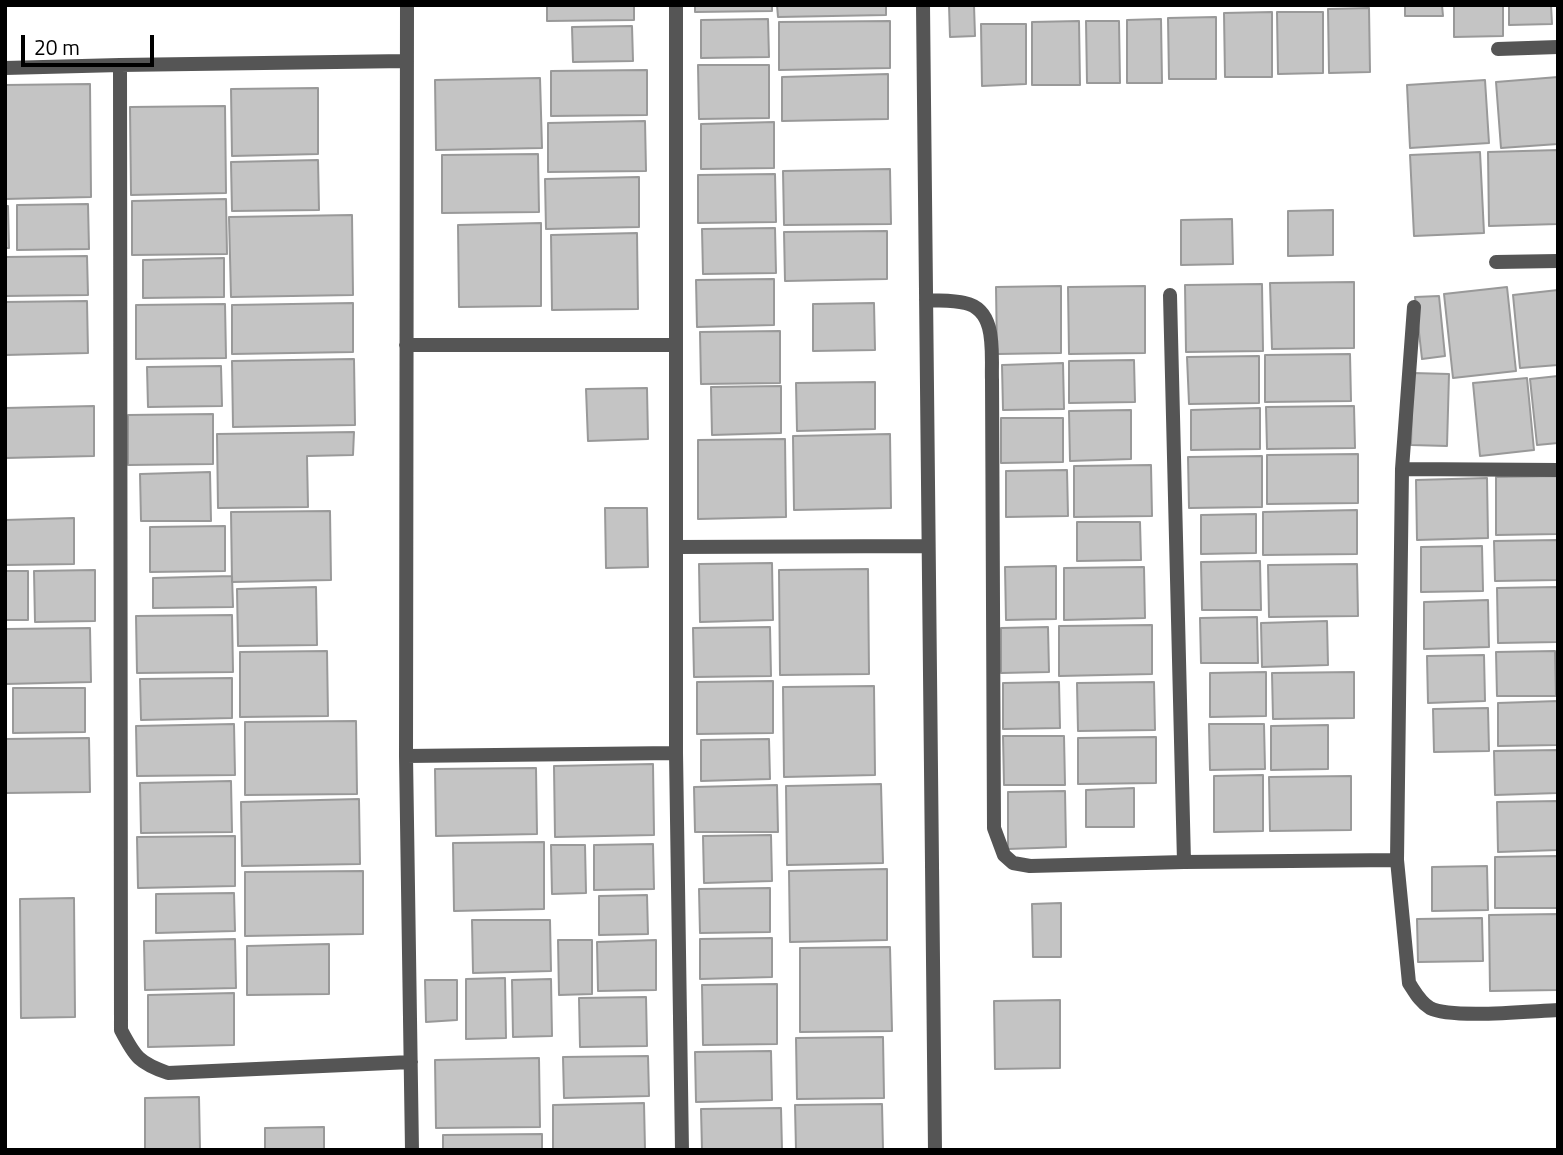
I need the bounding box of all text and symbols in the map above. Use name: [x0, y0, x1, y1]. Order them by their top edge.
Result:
scale bar: [24, 21, 158, 65]
text: 20 m: [34, 31, 80, 63]

